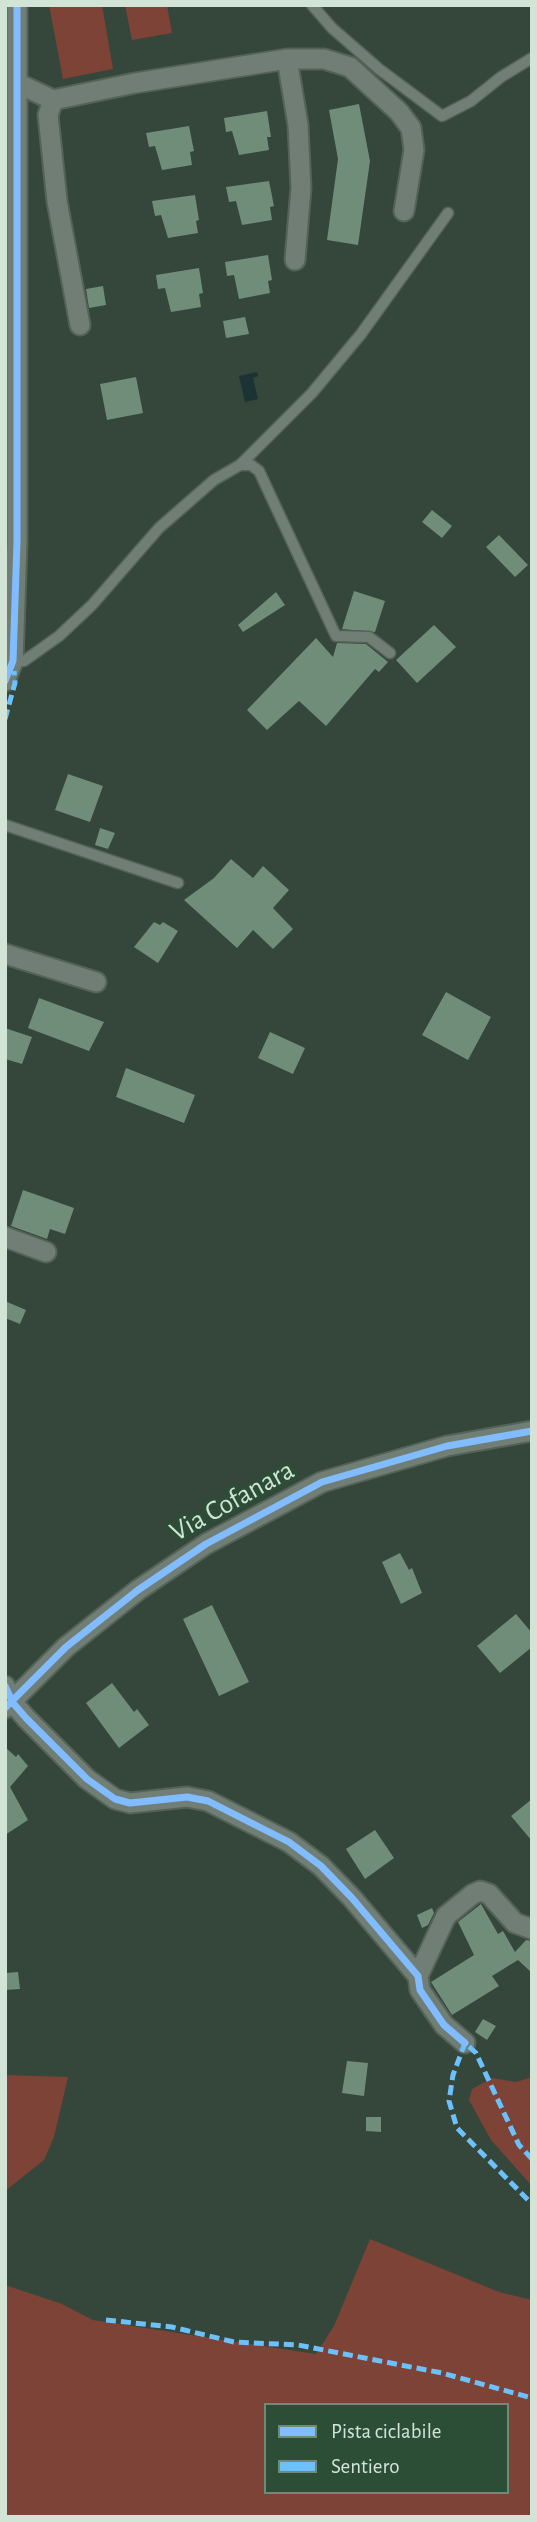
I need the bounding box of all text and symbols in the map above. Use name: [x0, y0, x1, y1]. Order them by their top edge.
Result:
street label: Via Cofanara: [164, 1453, 300, 1549]
legend: [264, 2403, 509, 2494]
text: Pista ciclabile: [331, 2421, 442, 2442]
text: Sentiero: [331, 2456, 400, 2477]

